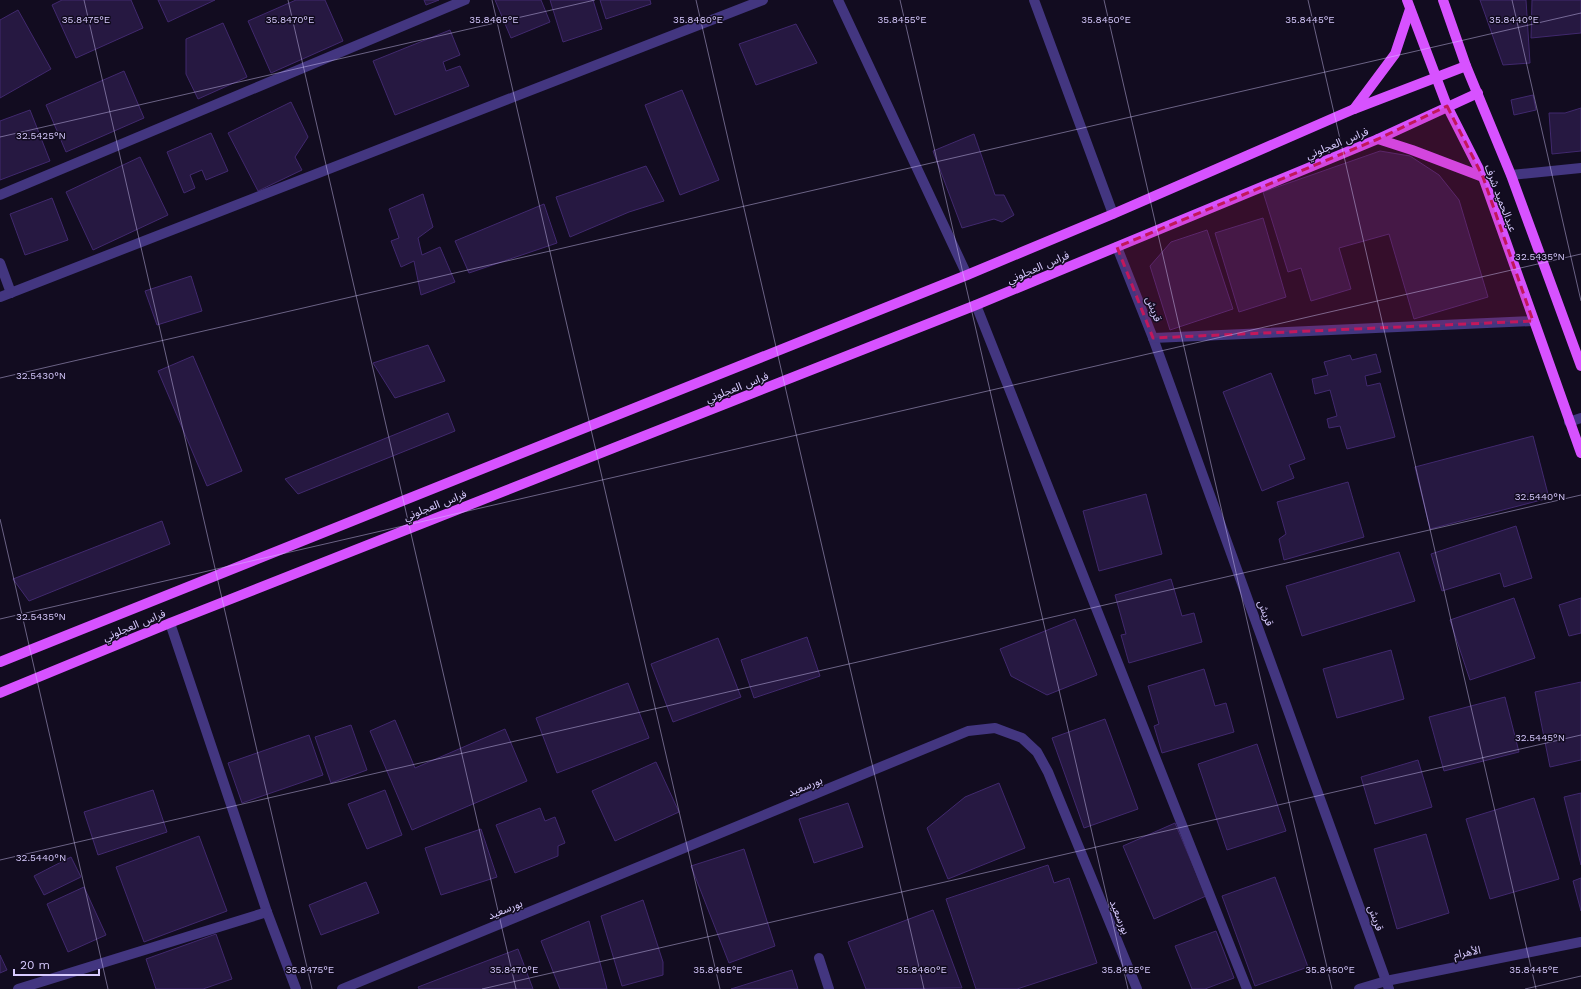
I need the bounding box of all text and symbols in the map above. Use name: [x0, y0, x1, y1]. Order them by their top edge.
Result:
text: 35.8475°E: [62, 14, 110, 25]
text: 35.8470°E: [266, 14, 314, 25]
text: 35.8465°E: [469, 14, 519, 25]
text: 35.8460°E: [673, 14, 723, 25]
text: 35.8455°E: [877, 14, 927, 25]
text: 35.8450°E: [1081, 14, 1131, 25]
text: 35.8445°E: [1285, 14, 1335, 25]
text: 35.8440°E: [1489, 14, 1539, 25]
street label: فراس العجلوني: [1304, 125, 1371, 164]
text: 32.5425°N: [16, 130, 66, 141]
street label: عبدالحميد شرف: [1482, 163, 1520, 234]
street label: فراس العجلوني: [1005, 248, 1072, 289]
text: 32.5435°N: [1515, 251, 1565, 262]
street label: قريش: [1143, 295, 1164, 324]
street label: فراس العجلوني: [704, 369, 772, 408]
text: 32.5430°N: [16, 370, 66, 381]
street label: فراس العجلوني: [402, 487, 470, 526]
text: 32.5440°N: [1515, 491, 1565, 502]
street label: قريش: [1255, 599, 1276, 628]
street label: فراس العجلوني: [101, 607, 168, 646]
text: 32.5435°N: [16, 611, 66, 622]
text: 32.5445°N: [1515, 732, 1565, 743]
street label: بورسعيد: [786, 774, 824, 799]
text: 32.5440°N: [16, 852, 66, 863]
street label: بورسعيد: [486, 897, 524, 922]
street label: بورسعيد: [1107, 898, 1132, 936]
street label: قريش: [1365, 904, 1386, 933]
street label: الأهرام: [1452, 944, 1482, 962]
scale bar: [14, 951, 99, 977]
text: 20 m: [20, 958, 50, 972]
text: 35.8475°E: [286, 964, 334, 975]
text: 35.8470°E: [490, 964, 538, 975]
text: 35.8465°E: [693, 964, 743, 975]
text: 35.8460°E: [897, 964, 947, 975]
text: 35.8455°E: [1101, 964, 1151, 975]
text: 35.8450°E: [1305, 964, 1355, 975]
text: 35.8445°E: [1509, 964, 1559, 975]

